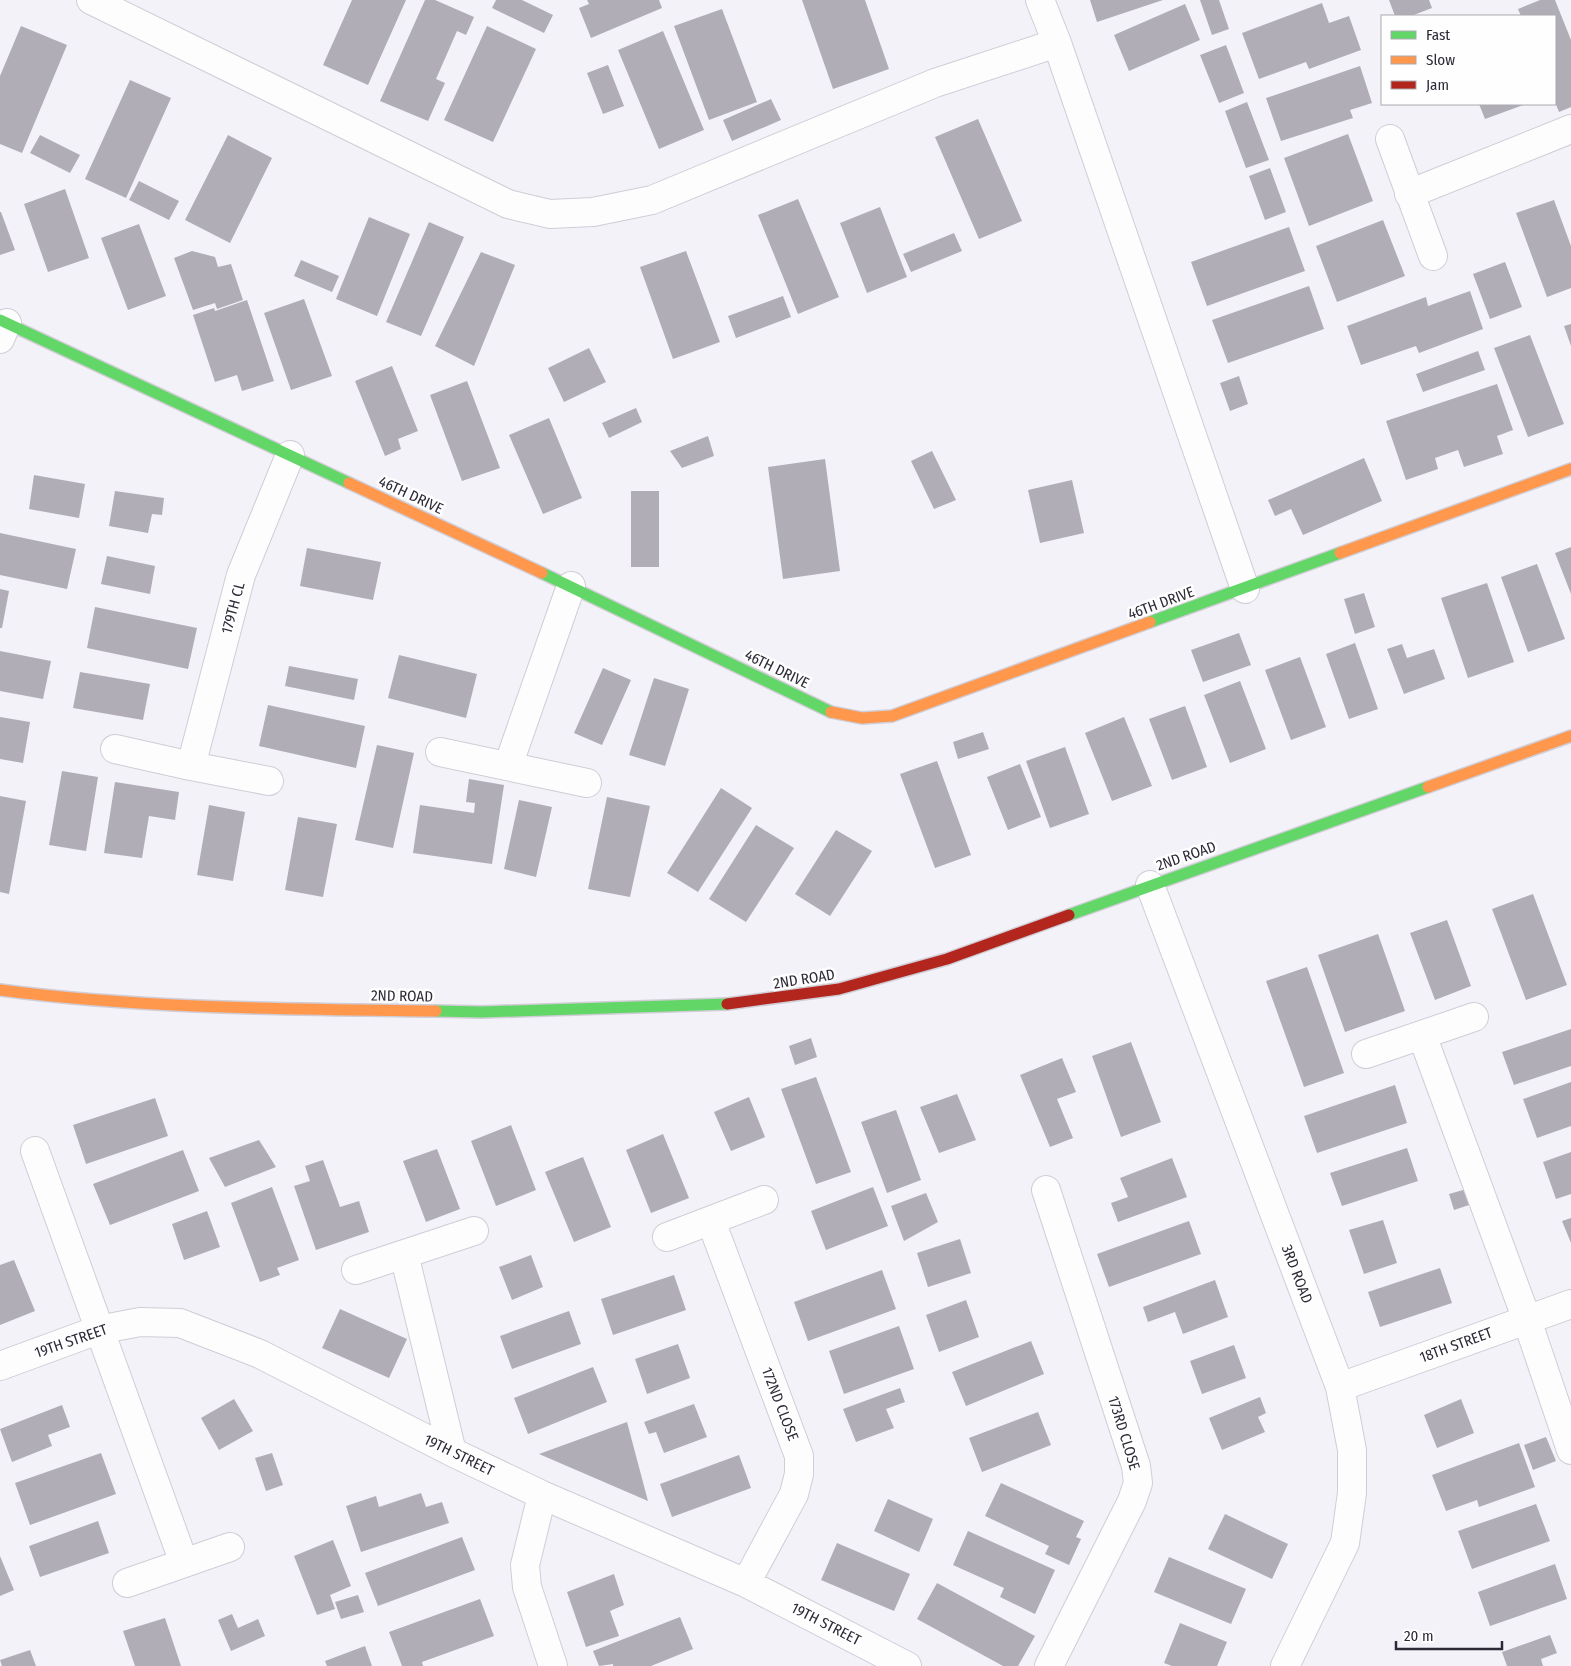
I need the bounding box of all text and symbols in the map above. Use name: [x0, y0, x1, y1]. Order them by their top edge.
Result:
legend: [1381, 15, 1556, 105]
text: Fast: [1426, 26, 1450, 44]
text: Slow: [1426, 51, 1455, 69]
text: Jam: [1426, 76, 1449, 94]
street label: 46TH DRIVE: [376, 472, 446, 518]
street label: 179TH CL: [218, 580, 249, 636]
street label: 46TH DRIVE: [1125, 583, 1197, 623]
street label: 46TH DRIVE: [742, 646, 812, 692]
street label: 2ND ROAD: [1154, 837, 1218, 875]
street label: 2ND ROAD: [772, 965, 836, 993]
street label: 2ND ROAD: [371, 986, 433, 1006]
street label: 3RD ROAD: [1278, 1242, 1316, 1306]
street label: 19TH STREET: [32, 1320, 110, 1362]
street label: 18TH STREET: [1417, 1324, 1495, 1366]
street label: 172ND CLOSE: [758, 1365, 802, 1443]
street label: 173RD CLOSE: [1104, 1394, 1144, 1472]
street label: 19TH STREET: [421, 1430, 497, 1480]
street label: 19TH STREET: [788, 1599, 864, 1649]
scale bar: [1396, 1618, 1502, 1650]
text: 20 m: [1404, 1627, 1434, 1645]

